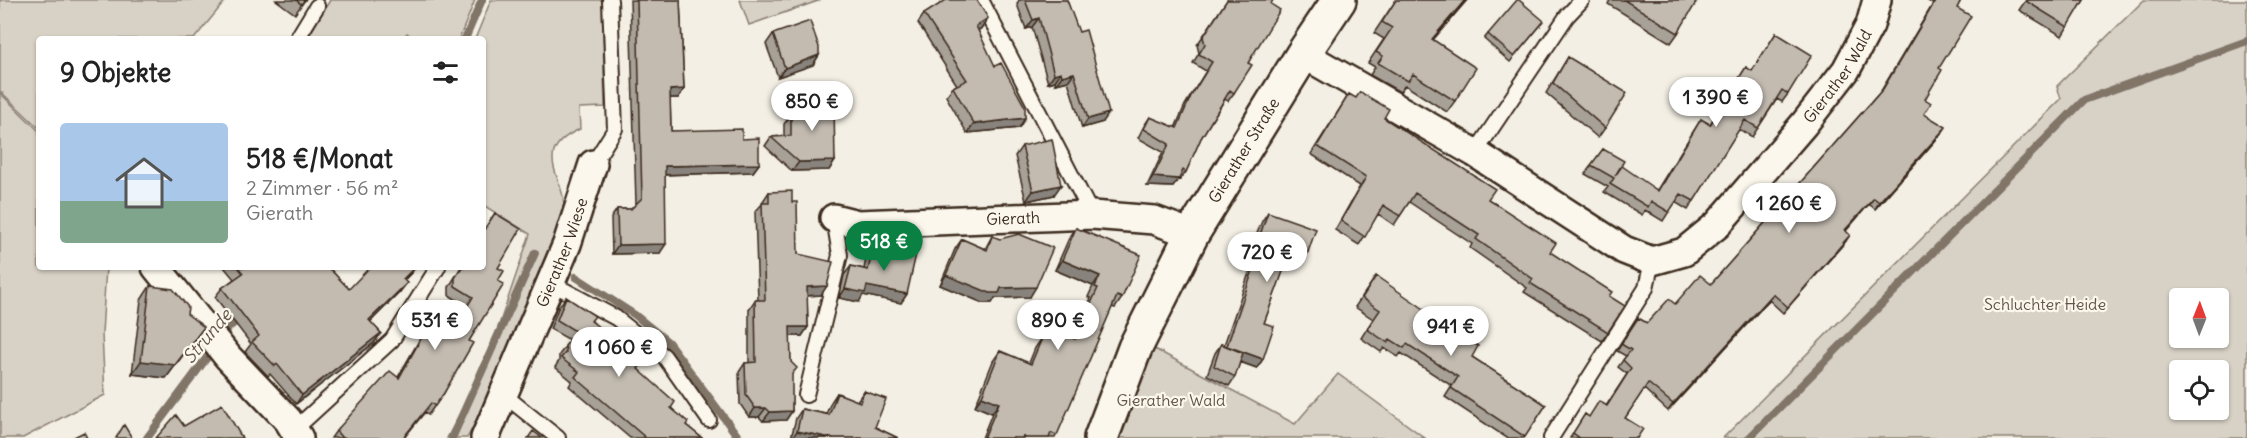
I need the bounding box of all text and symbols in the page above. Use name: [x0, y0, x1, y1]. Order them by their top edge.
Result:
street label: Gierather Wald: [1799, 26, 1876, 127]
text: 9 Objekte: [60, 56, 171, 89]
icon: filters: [429, 56, 462, 89]
pin: 1 390 €: [1661, 77, 1771, 128]
pin: 850 €: [770, 81, 854, 132]
text: 1 390 €: [1683, 84, 1749, 109]
text: 850 €: [785, 88, 839, 113]
street label: Gierather Straße: [1204, 94, 1284, 207]
text: 518 €/Monat: [246, 142, 393, 175]
icon: home: [108, 147, 180, 219]
text: 2 Zimmer · 56 m²: [246, 175, 398, 200]
pin: 1 260 €: [1734, 183, 1844, 234]
text: 1 260 €: [1756, 190, 1822, 215]
street label: Gierather Wiese: [532, 195, 591, 310]
text: Gierath: [246, 200, 313, 225]
street label: Gierath: [986, 207, 1040, 229]
pin: 518 €: [842, 221, 926, 272]
text: 518 €: [860, 228, 908, 253]
pin: 720 €: [1225, 232, 1309, 283]
text: 720 €: [1241, 239, 1293, 264]
north arrow: [2169, 288, 2229, 348]
map controls: [2169, 288, 2229, 420]
park label: Schluchter Heide: [1984, 294, 2106, 314]
pin: 531 €: [393, 300, 477, 351]
pin: 890 €: [1016, 300, 1100, 351]
water label: Strunde: [178, 303, 237, 368]
pin: 941 €: [1409, 306, 1493, 357]
text: 531 €: [411, 307, 459, 332]
text: 890 €: [1031, 307, 1085, 332]
text: 941 €: [1427, 313, 1475, 338]
pin: 1 060 €: [564, 327, 674, 378]
text: 1 060 €: [585, 334, 653, 359]
button: locate: [2169, 360, 2229, 420]
park label: Gierather Wald: [1117, 390, 1225, 410]

